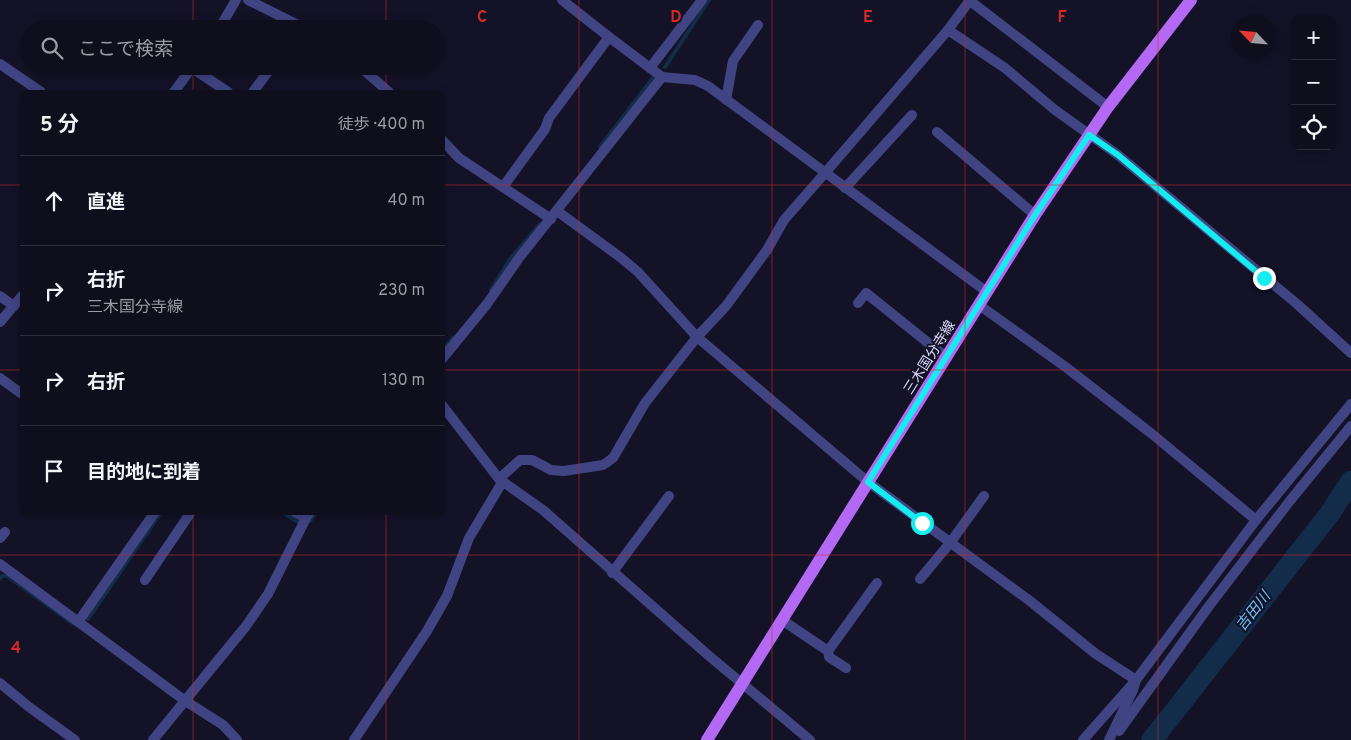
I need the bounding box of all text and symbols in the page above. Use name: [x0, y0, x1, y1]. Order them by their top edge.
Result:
text: C: [477, 8, 487, 28]
text: D: [670, 8, 682, 28]
text: E: [863, 8, 873, 28]
text: F: [1057, 8, 1067, 28]
north arrow: [1231, 15, 1276, 60]
map controls: [1291, 15, 1336, 150]
button: +: [1291, 15, 1336, 60]
search box: [20, 20, 445, 75]
icon: search: [38, 34, 66, 62]
text: ここで検索: [78, 38, 173, 62]
button: −: [1291, 60, 1336, 105]
button: locate: [1291, 105, 1336, 150]
text: 5 分: [40, 112, 79, 139]
text: 徒歩 · 400 m: [338, 115, 425, 135]
icon: ahead: [40, 187, 68, 215]
text: 直進: [87, 191, 125, 215]
text: 40 m: [387, 191, 425, 211]
route end: [1253, 267, 1276, 290]
text: 右折: [87, 269, 125, 293]
icon: right: [40, 277, 68, 305]
text: 230 m: [378, 281, 425, 301]
text: 三木国分寺線: [87, 298, 183, 318]
street label: 三木国分寺線: [901, 318, 960, 398]
icon: right: [40, 367, 68, 395]
text: 右折: [87, 371, 125, 395]
text: 130 m: [382, 371, 425, 391]
icon: arrive: [40, 457, 68, 485]
text: 目的地に到着: [87, 461, 201, 485]
route start: [911, 512, 934, 535]
water label: 吉田川: [1233, 587, 1277, 636]
text: 4: [11, 639, 21, 659]

